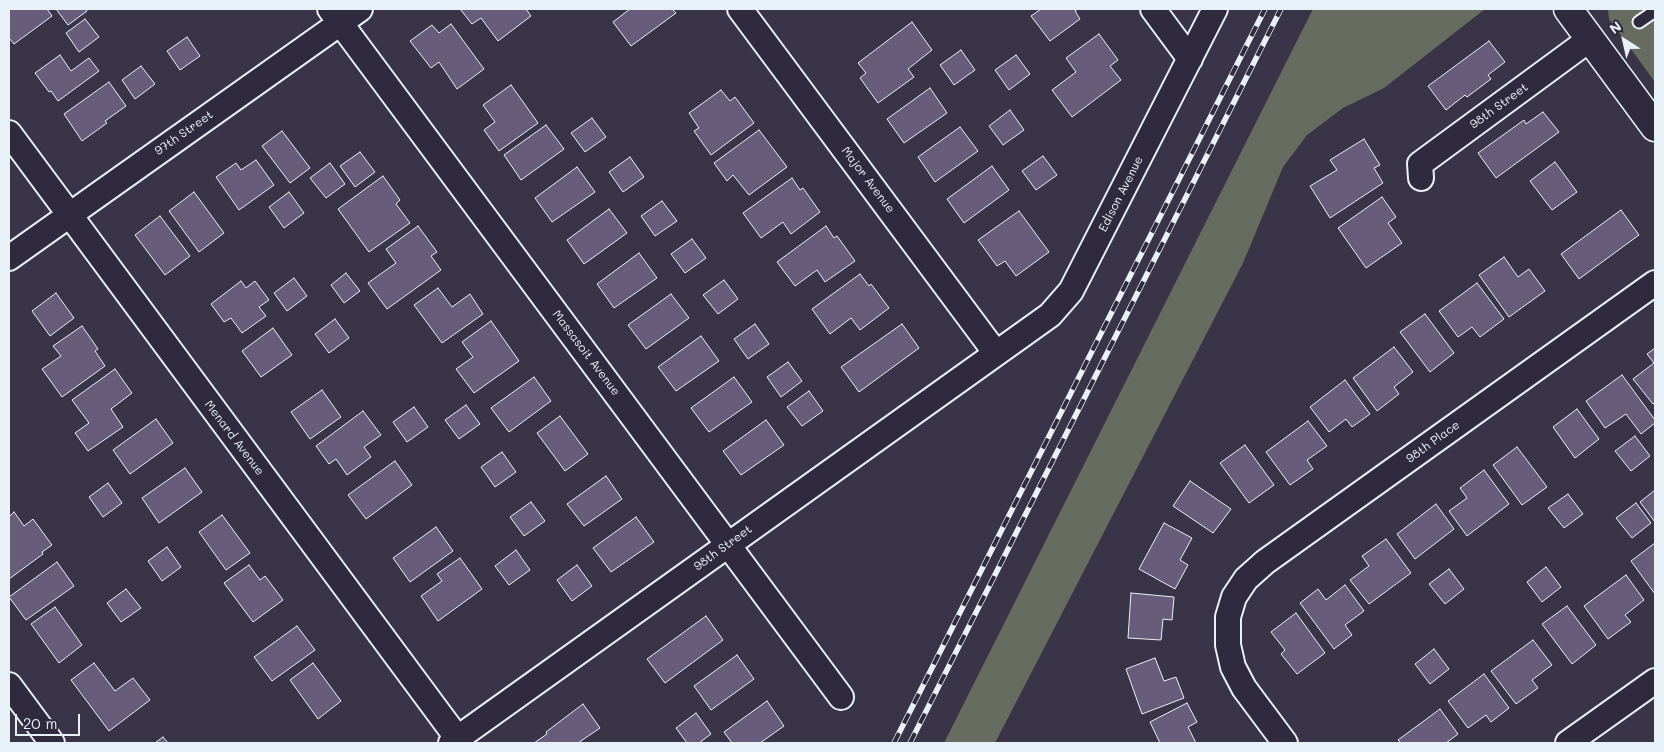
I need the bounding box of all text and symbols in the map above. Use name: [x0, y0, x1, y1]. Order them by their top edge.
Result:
north arrow: [1599, 15, 1649, 65]
text: N: [1605, 16, 1625, 38]
street label: 98th Street: [1467, 80, 1531, 132]
street label: 97th Street: [152, 108, 216, 158]
street label: Major Avenue: [838, 144, 898, 216]
street label: Edison Avenue: [1096, 154, 1146, 234]
street label: Massasoit Avenue: [549, 307, 623, 399]
street label: Menard Avenue: [201, 398, 267, 478]
street label: 98th Place: [1403, 418, 1463, 466]
street label: 98th Street: [691, 522, 755, 574]
scale bar: [18, 704, 82, 736]
text: 20 m: [23, 713, 57, 733]

